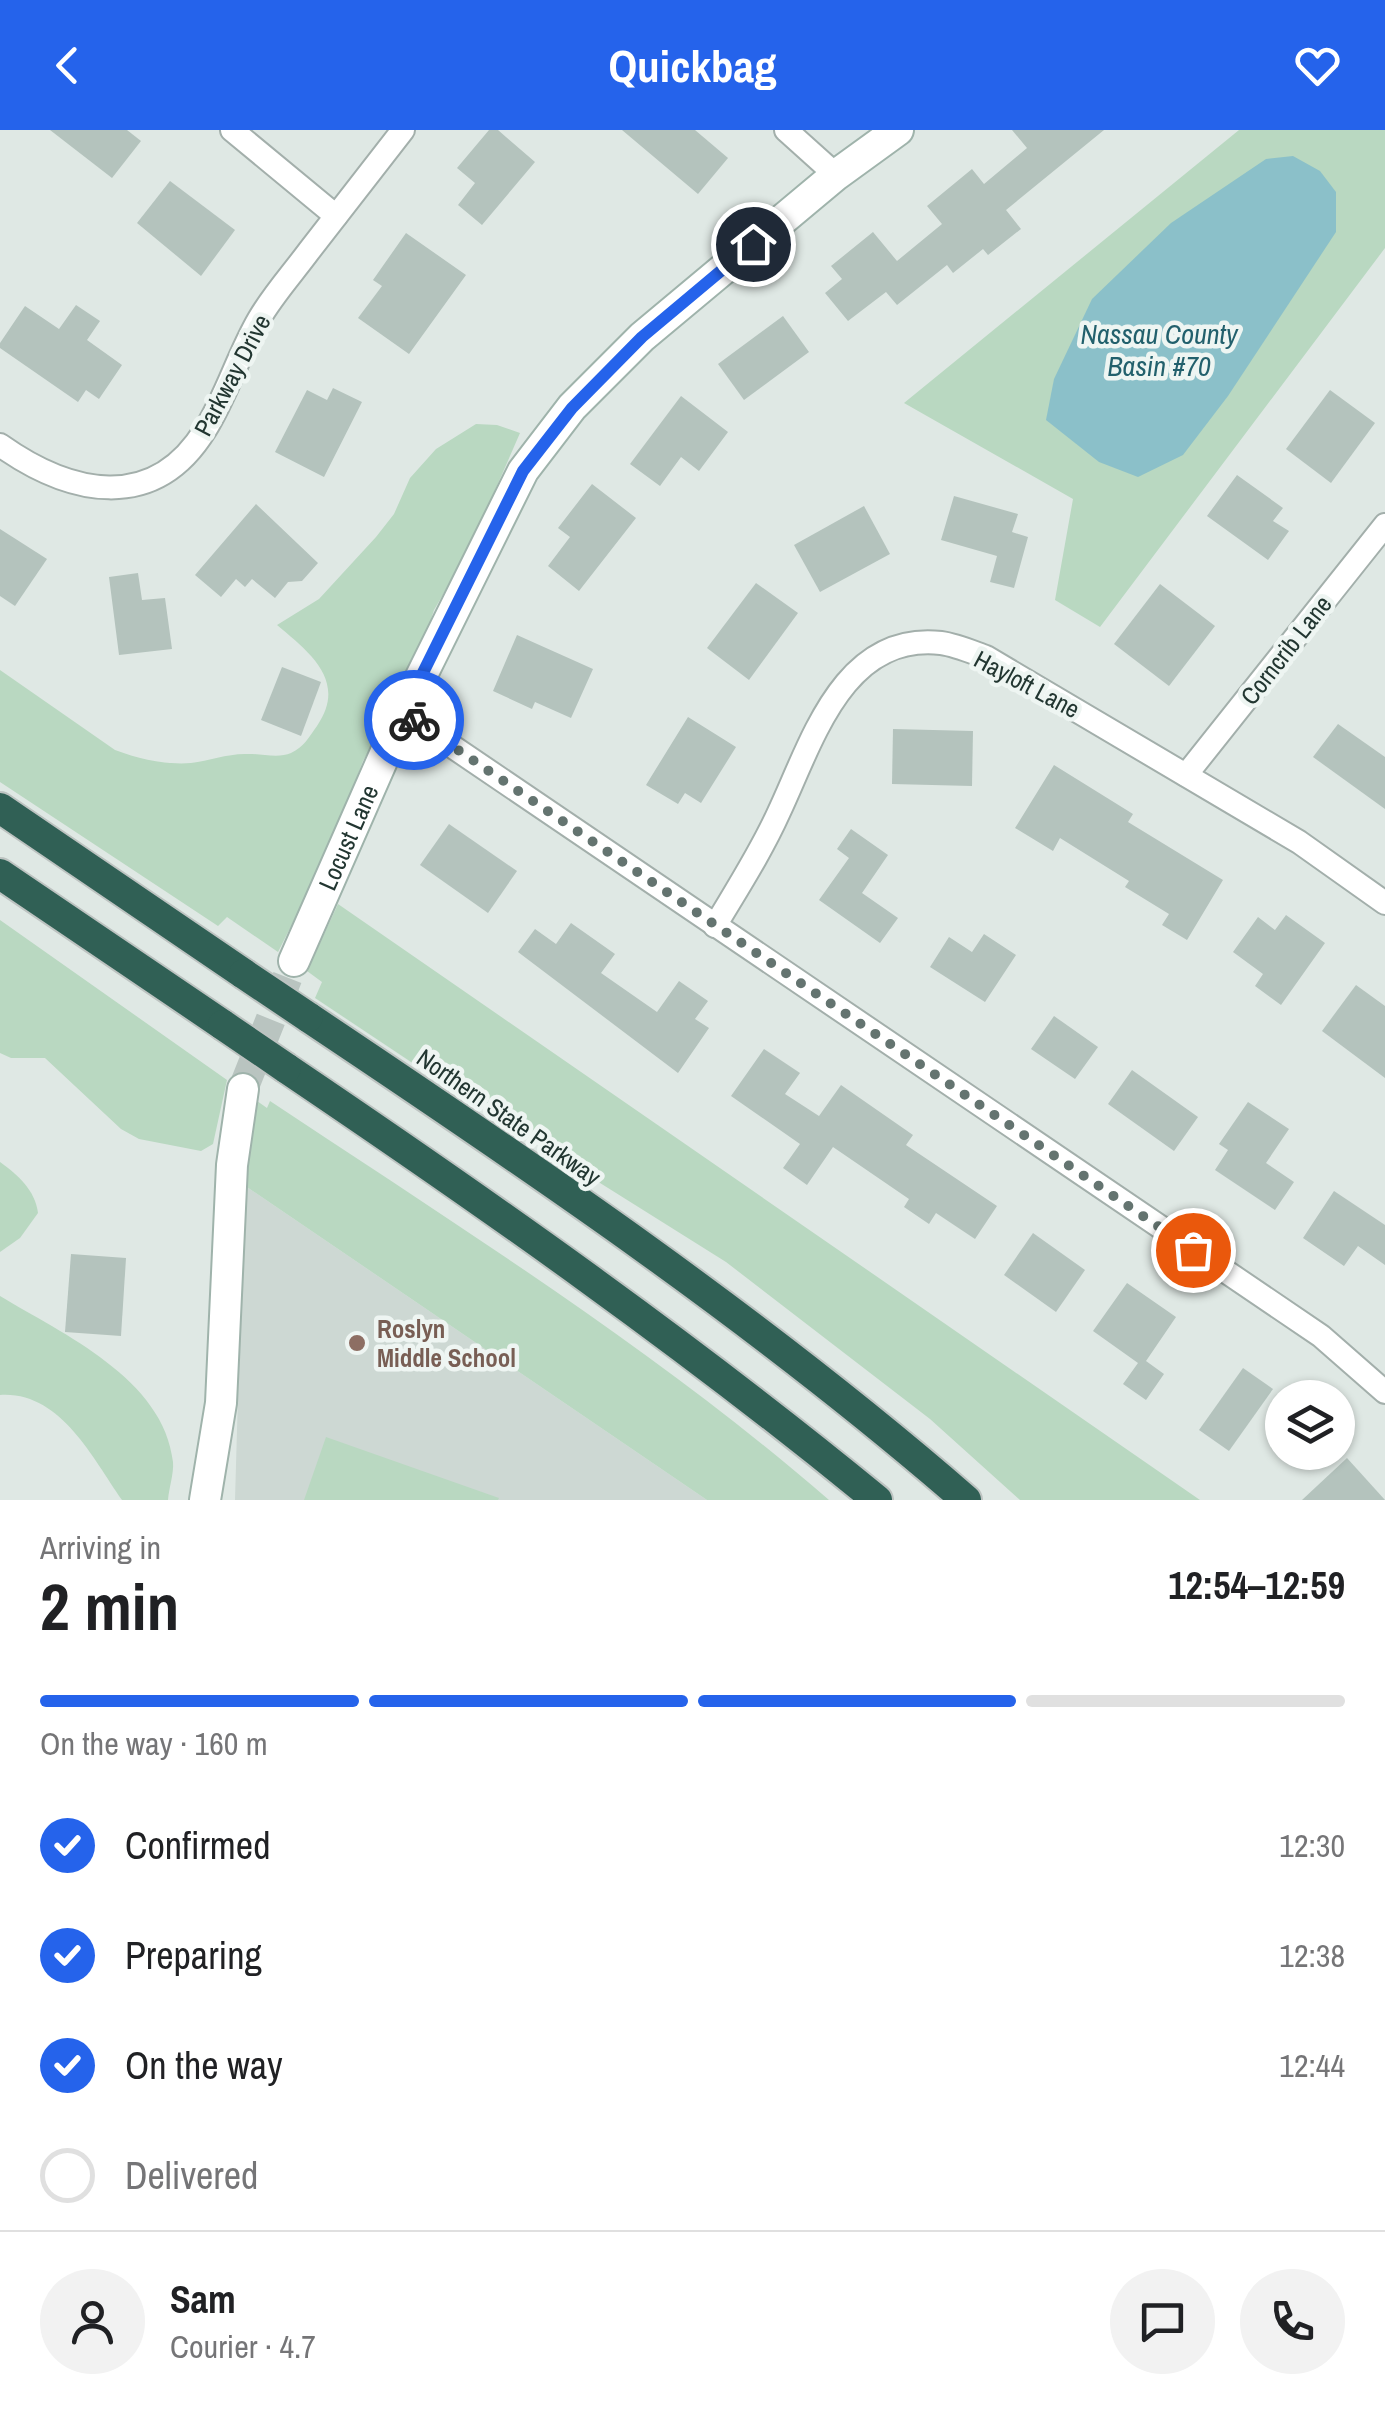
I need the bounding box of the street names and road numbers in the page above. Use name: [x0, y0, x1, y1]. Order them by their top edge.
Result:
street label: Parkway Drive: [186, 308, 278, 442]
street label: Corncrib Lane: [1233, 588, 1339, 712]
street label: Hayloft Lane: [968, 642, 1086, 726]
street label: Locust Lane: [310, 779, 386, 895]
street label: Northern State Parkway: [410, 1041, 608, 1194]

